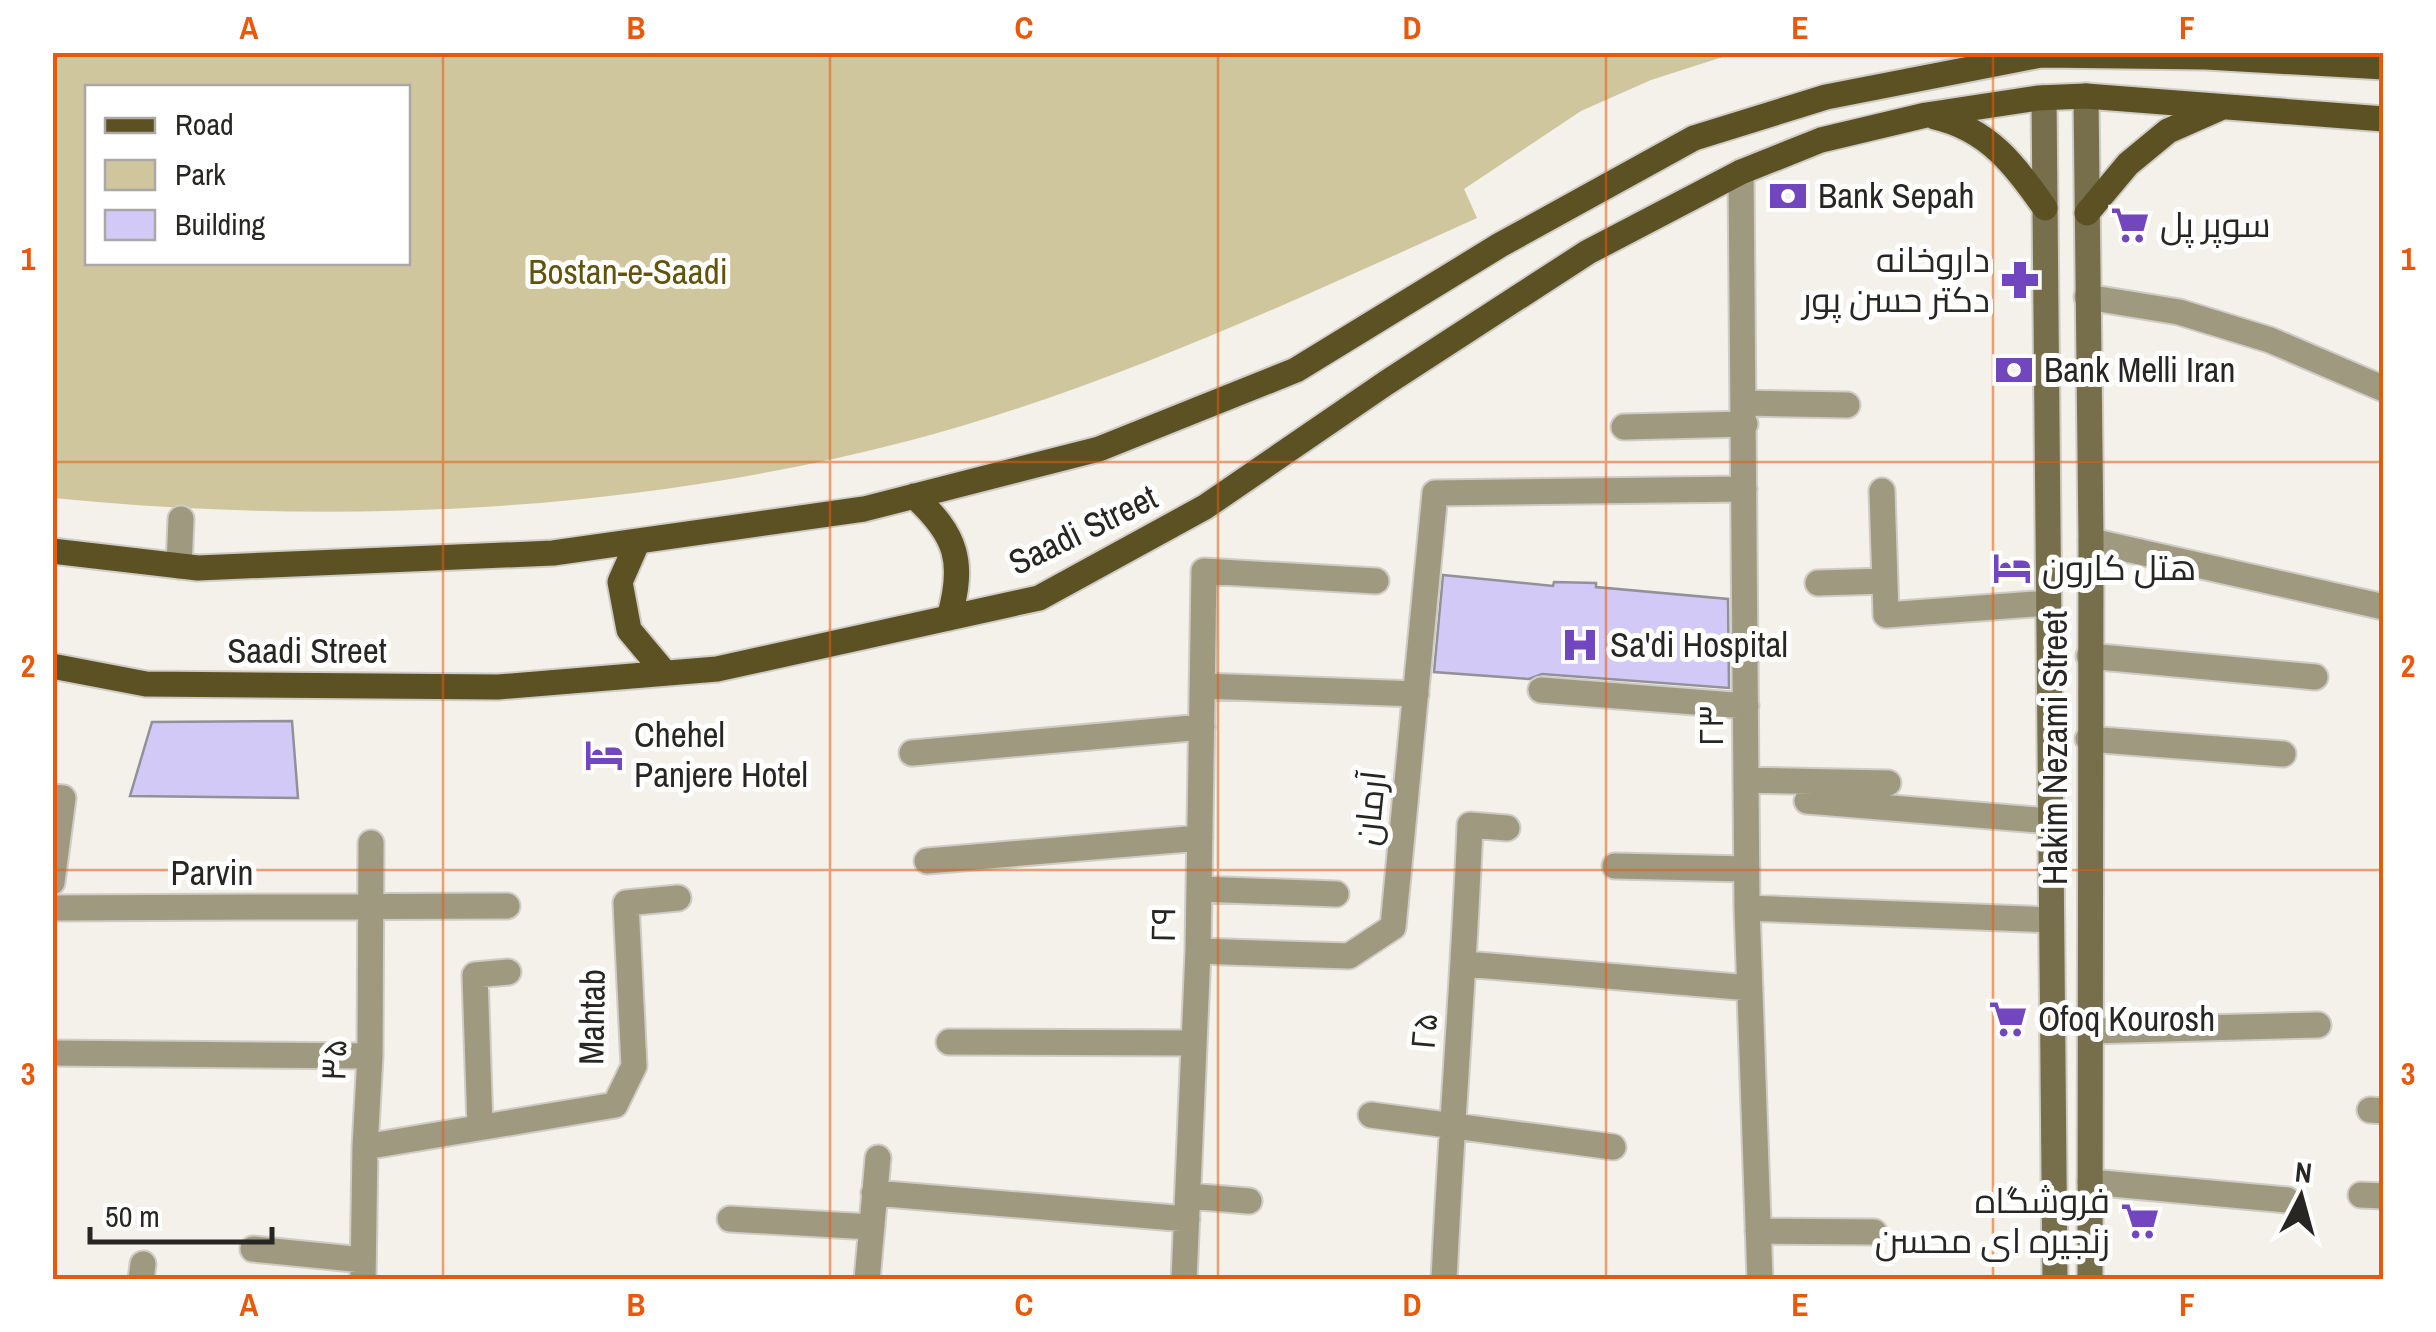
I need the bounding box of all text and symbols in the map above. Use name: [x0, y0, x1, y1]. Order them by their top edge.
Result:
text: A: [240, 6, 259, 49]
text: B: [627, 6, 645, 49]
text: C: [1015, 6, 1033, 49]
text: D: [1403, 6, 1421, 49]
text: E: [1791, 6, 1809, 49]
text: F: [2179, 6, 2195, 49]
legend: [85, 85, 410, 265]
text: Road: [175, 104, 234, 144]
text: Park: [175, 154, 226, 194]
place label: Bank Sepah: [1818, 172, 1974, 219]
bank icon: Bank Sepah: [1767, 175, 1809, 217]
place label: سوپر پل: [2160, 201, 2271, 248]
text: Building: [175, 204, 266, 244]
supermarket icon: سوپر پل: [2109, 204, 2151, 246]
place label: داروخانه دکتر حسن پور: [1800, 236, 1990, 323]
text: 1: [21, 237, 36, 280]
text: 1: [2401, 237, 2416, 280]
park label: Bostan-e-Saadi: [528, 248, 728, 295]
pharmacy icon: داروخانه دکتر حسن پور: [1999, 259, 2041, 301]
place label: Bank Melli Iran: [2044, 346, 2235, 393]
bank icon: Bank Melli Iran: [1993, 349, 2035, 391]
street label: Saadi Street: [1001, 473, 1165, 586]
place label: هتل کارون: [2042, 544, 2196, 591]
hotel icon: هتل کارون: [1991, 547, 2033, 589]
street label: Hakim Nezami Street: [2031, 611, 2078, 885]
place label: Sa'di Hospital: [1610, 621, 1788, 668]
hospital icon: Sa'di Hospital: [1559, 624, 1601, 666]
street label: Saadi Street: [227, 627, 387, 674]
text: 2: [21, 644, 35, 687]
text: 2: [2401, 644, 2415, 687]
street label: ۲۳: [1687, 705, 1734, 747]
place label: Chehel Panjere Hotel: [634, 711, 808, 798]
hotel icon: Chehel Panjere Hotel: [583, 734, 625, 776]
street label: آرمان: [1342, 768, 1397, 848]
street label: Parvin: [171, 849, 253, 896]
street label: ۲۹: [1139, 906, 1186, 944]
street label: Mahtab: [567, 969, 616, 1065]
place label: Ofoq Kourosh: [2038, 995, 2215, 1042]
supermarket icon: Ofoq Kourosh: [1987, 998, 2029, 1040]
street label: ۲۵: [1398, 1010, 1449, 1052]
street label: ۳۵: [309, 1038, 358, 1082]
text: 3: [21, 1052, 35, 1095]
text: 3: [2401, 1052, 2415, 1095]
north arrow: [2251, 1147, 2351, 1247]
text: N: [2293, 1152, 2314, 1192]
place label: فروشگاه زنجیره ای محسن: [1875, 1177, 2110, 1264]
scale bar: [90, 1182, 272, 1244]
text: 50 m: [105, 1196, 160, 1236]
supermarket icon: فروشگاه زنجیره ای محسن: [2119, 1200, 2161, 1242]
text: A: [240, 1283, 259, 1326]
text: B: [627, 1283, 645, 1326]
text: C: [1015, 1283, 1033, 1326]
text: D: [1403, 1283, 1421, 1326]
text: E: [1791, 1283, 1809, 1326]
text: F: [2179, 1283, 2195, 1326]

